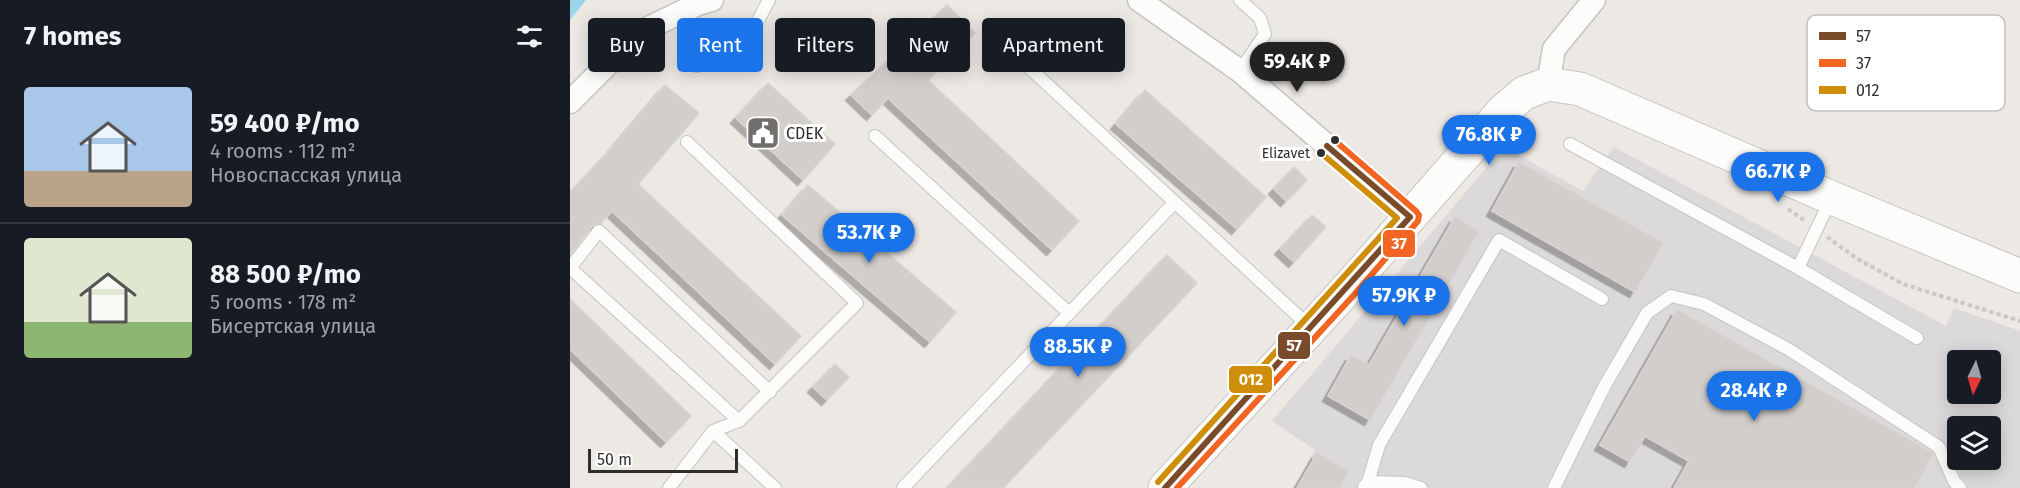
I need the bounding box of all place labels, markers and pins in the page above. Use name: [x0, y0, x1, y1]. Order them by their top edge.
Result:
pin: 59.4K ₽: [1242, 42, 1352, 93]
public building icon: CDEK: [745, 115, 781, 151]
pin: 76.8K ₽: [1434, 115, 1544, 166]
place label: CDEK: [786, 124, 824, 143]
unlabelled marker: [1329, 134, 1341, 146]
place label: Elizavet: [1262, 145, 1311, 162]
marker: Elizavet: [1315, 147, 1327, 159]
pin: 66.7K ₽: [1723, 152, 1833, 203]
pin: 53.7K ₽: [814, 213, 924, 264]
pin: 57.9K ₽: [1349, 276, 1459, 327]
pin: 88.5K ₽: [1023, 327, 1133, 378]
pin: 28.4K ₽: [1699, 371, 1809, 422]

